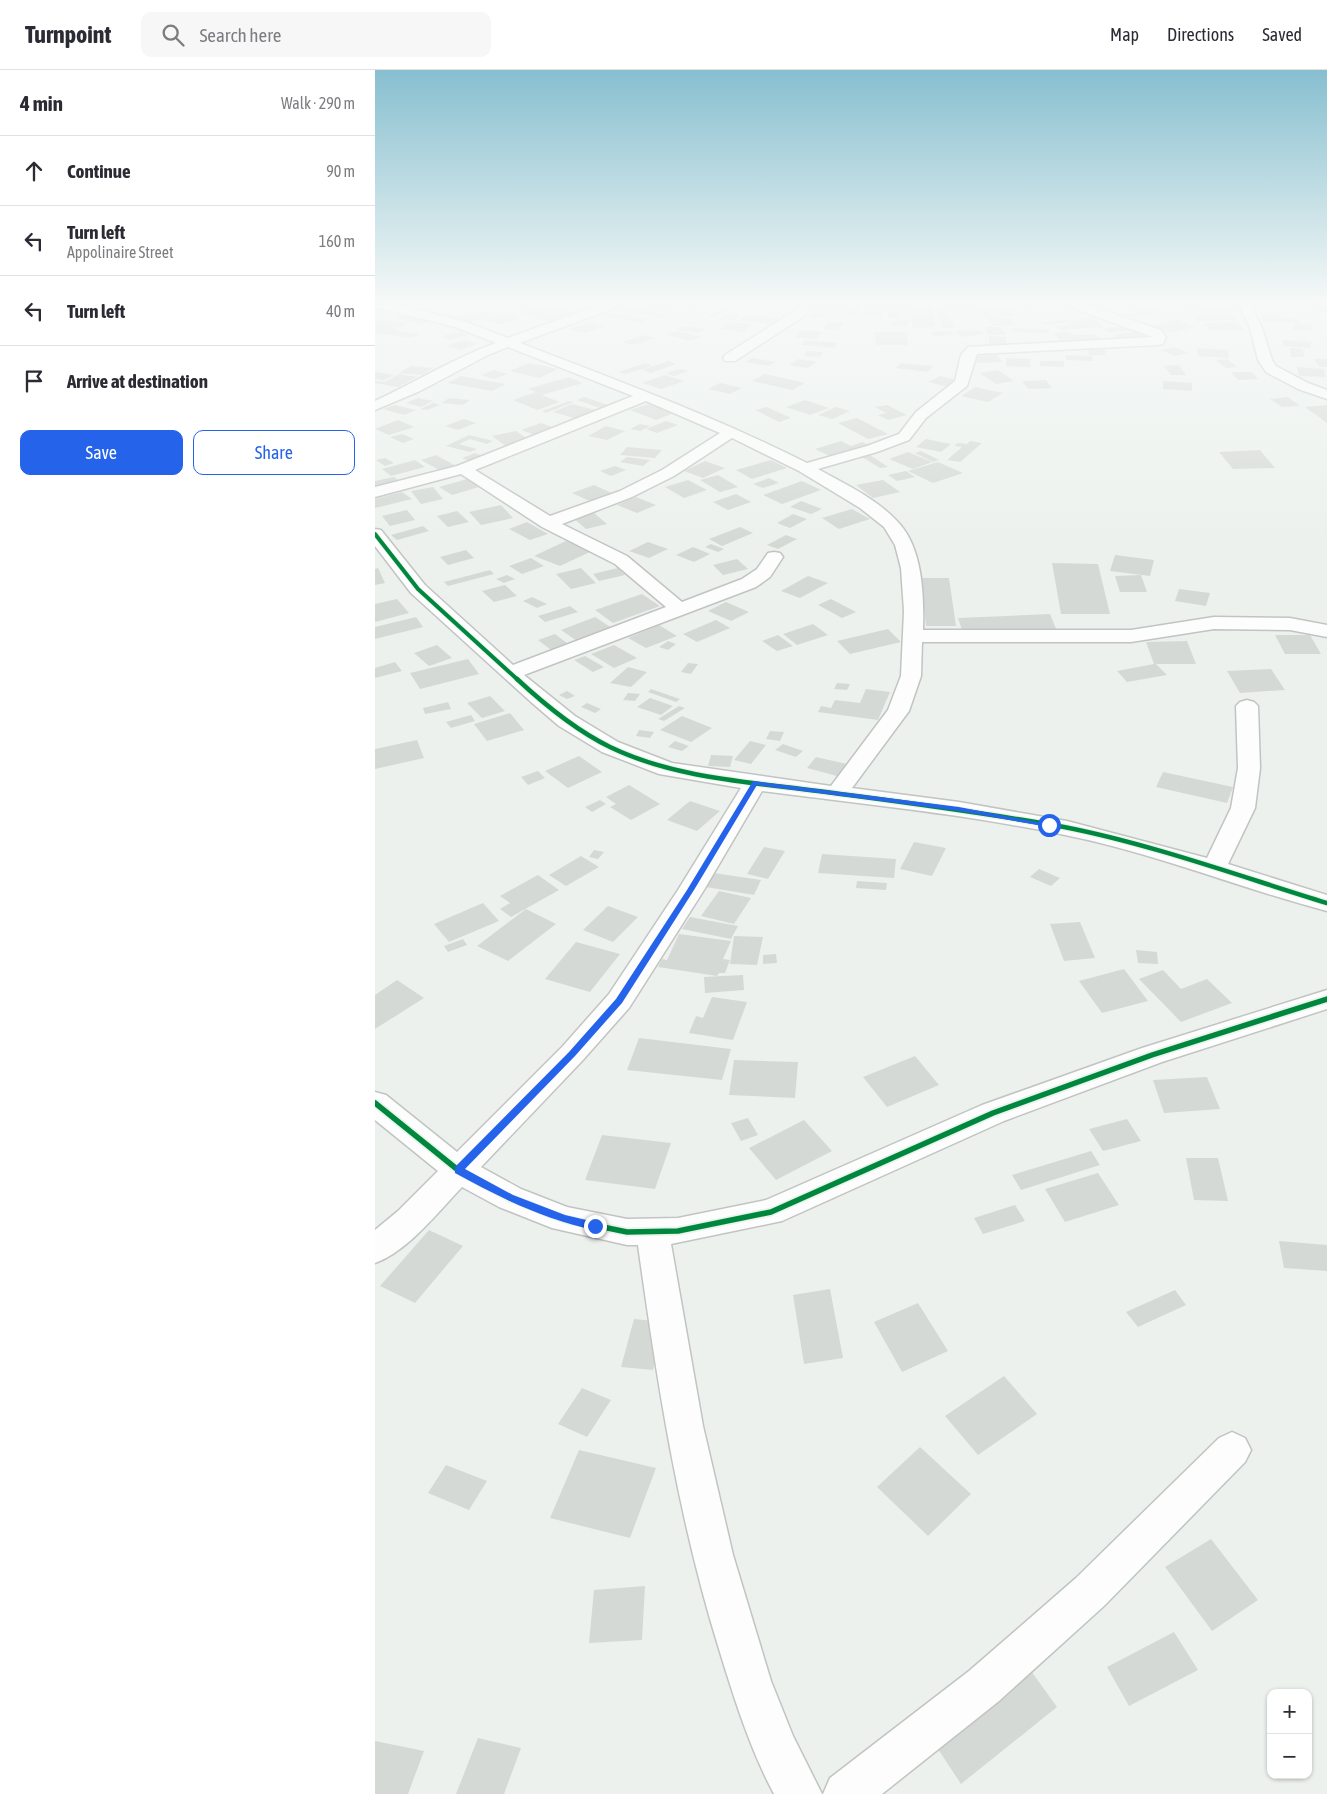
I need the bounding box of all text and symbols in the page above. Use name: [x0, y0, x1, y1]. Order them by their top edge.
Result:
search box: [141, 12, 491, 57]
text: Turnpoint: [25, 21, 111, 48]
icon: search: [159, 21, 187, 49]
text: Search here: [199, 24, 281, 46]
text: Map: [1110, 24, 1139, 45]
text: Directions: [1167, 24, 1234, 45]
text: Saved: [1262, 24, 1302, 45]
text: 4 min: [20, 91, 63, 115]
text: Walk · 290 m: [281, 94, 355, 112]
icon: ahead: [20, 157, 48, 185]
text: Continue: [67, 160, 131, 182]
text: 90 m: [326, 162, 355, 180]
text: Turn left: [67, 221, 125, 243]
icon: left: [20, 227, 48, 255]
text: 160 m: [319, 232, 355, 250]
text: Appolinaire Street: [67, 243, 174, 261]
icon: left: [20, 297, 48, 325]
text: Turn left: [67, 300, 125, 322]
text: 40 m: [326, 302, 355, 320]
icon: arrive: [20, 367, 48, 395]
text: Arrive at destination: [67, 370, 208, 392]
button: Save: [20, 430, 183, 475]
button: Share: [193, 430, 355, 475]
route start: [1038, 814, 1061, 837]
route end: [584, 1215, 607, 1238]
map controls: [1267, 1689, 1312, 1779]
button: +: [1267, 1689, 1312, 1734]
button: −: [1267, 1734, 1312, 1779]

